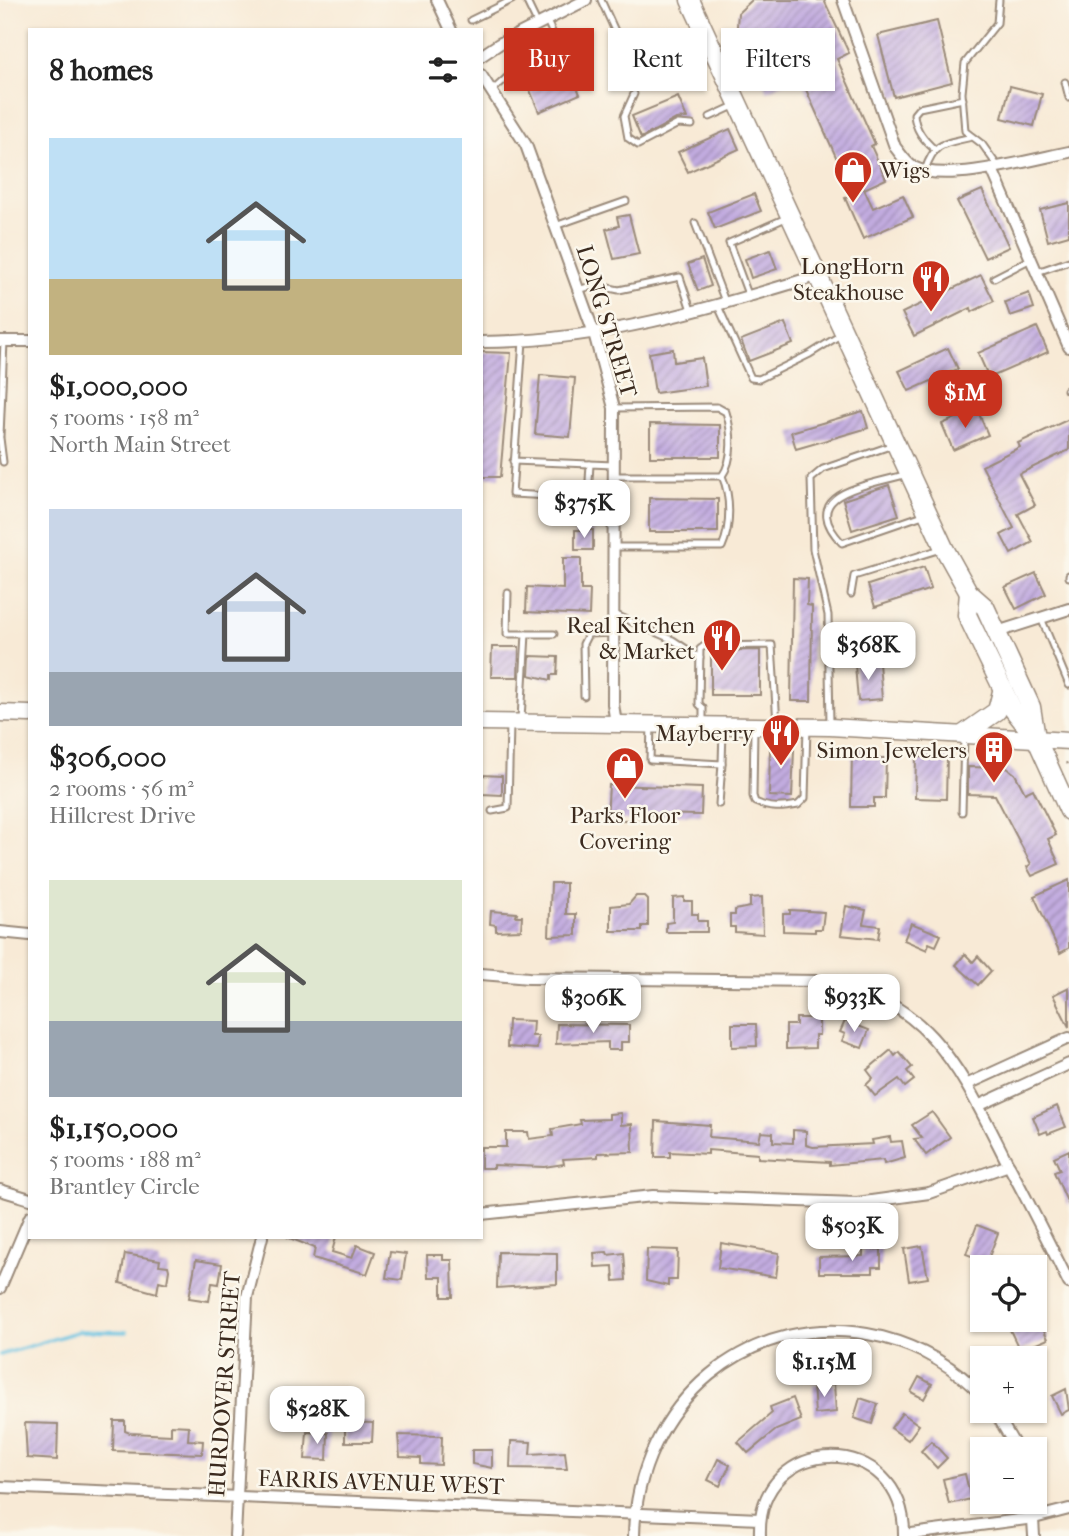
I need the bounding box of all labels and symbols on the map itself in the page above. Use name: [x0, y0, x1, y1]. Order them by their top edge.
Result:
shop icon: Wigs: [832, 149, 874, 204]
place label: Wigs: [879, 157, 930, 184]
street label: LONG STREET: [571, 242, 643, 401]
place label: LongHorn Steakhouse: [793, 253, 905, 306]
restaurant icon: LongHorn Steakhouse: [910, 258, 952, 313]
pin: $1M: [931, 370, 999, 430]
pin: $375K: [535, 480, 633, 540]
place label: Real Kitchen & Market: [566, 612, 696, 665]
restaurant icon: Real Kitchen & Market: [701, 617, 743, 672]
pin: $368K: [819, 622, 917, 682]
restaurant icon: Mayberry: [760, 712, 802, 767]
place label: Mayberry: [655, 720, 755, 747]
building icon: Simon Jewelers: [973, 729, 1015, 784]
place label: Simon Jewelers: [816, 737, 967, 764]
shop icon: Parks Floor Covering: [604, 745, 646, 800]
place label: Parks Floor Covering: [570, 802, 681, 855]
pin: $933K: [805, 974, 903, 1034]
pin: $306K: [544, 976, 642, 1035]
pin: $503K: [803, 1204, 901, 1263]
street label: HURDOVER STREET: [203, 1270, 246, 1498]
pin: $1.15M: [767, 1340, 881, 1399]
pin: $528K: [268, 1386, 366, 1446]
street label: FARRIS AVENUE WEST: [257, 1465, 505, 1500]

